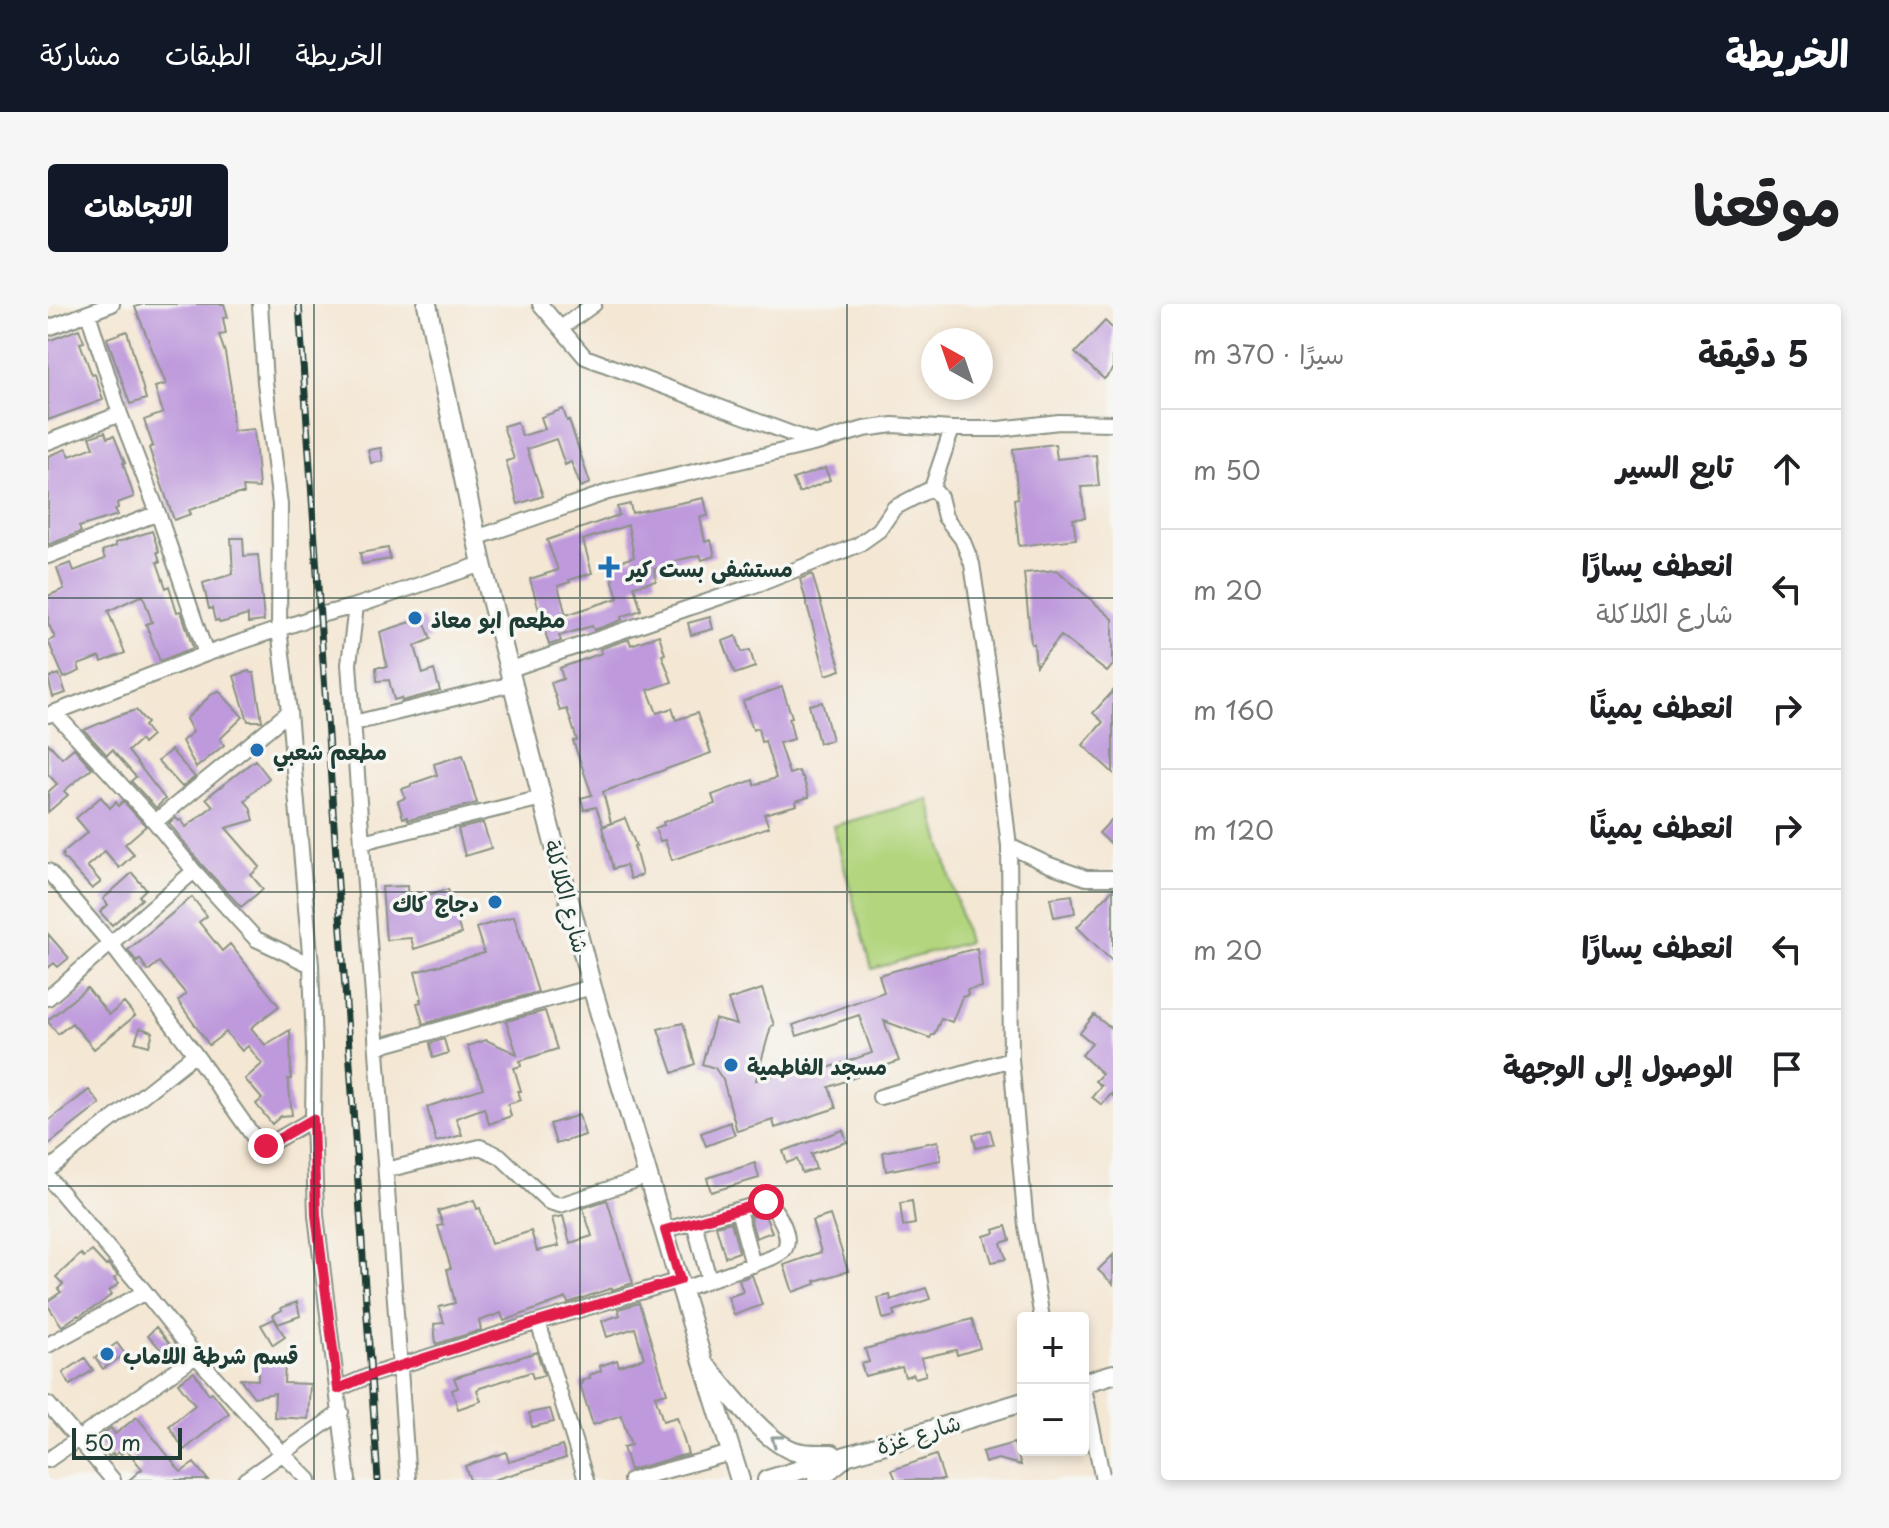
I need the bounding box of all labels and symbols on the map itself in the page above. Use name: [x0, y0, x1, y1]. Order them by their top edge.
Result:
north arrow: [921, 328, 993, 400]
place label: مستشفى بست كير: [625, 551, 793, 584]
marker: مستشفى بست كير: [598, 556, 620, 578]
place label: مطعم ابو معاذ: [431, 602, 566, 637]
marker: مطعم ابو معاذ: [406, 609, 424, 627]
place label: مطعم شعبي: [273, 734, 387, 772]
marker: مطعم شعبي: [248, 741, 266, 759]
street label: شارع الكلاكلة: [536, 836, 599, 956]
place label: دجاج كاك: [393, 886, 479, 919]
marker: دجاج كاك: [486, 893, 504, 911]
place label: مسجد الفاطمية: [747, 1049, 887, 1082]
marker: مسجد الفاطمية: [722, 1056, 740, 1074]
route end: [248, 1128, 284, 1164]
route start: [748, 1184, 784, 1220]
place label: قسم شرطة اللاماب: [123, 1338, 299, 1373]
marker: قسم شرطة اللاماب: [98, 1345, 116, 1363]
street label: شارع غزة: [872, 1405, 965, 1462]
scale bar: [72, 1424, 182, 1460]
one-way arrow: [770, 1435, 785, 1450]

